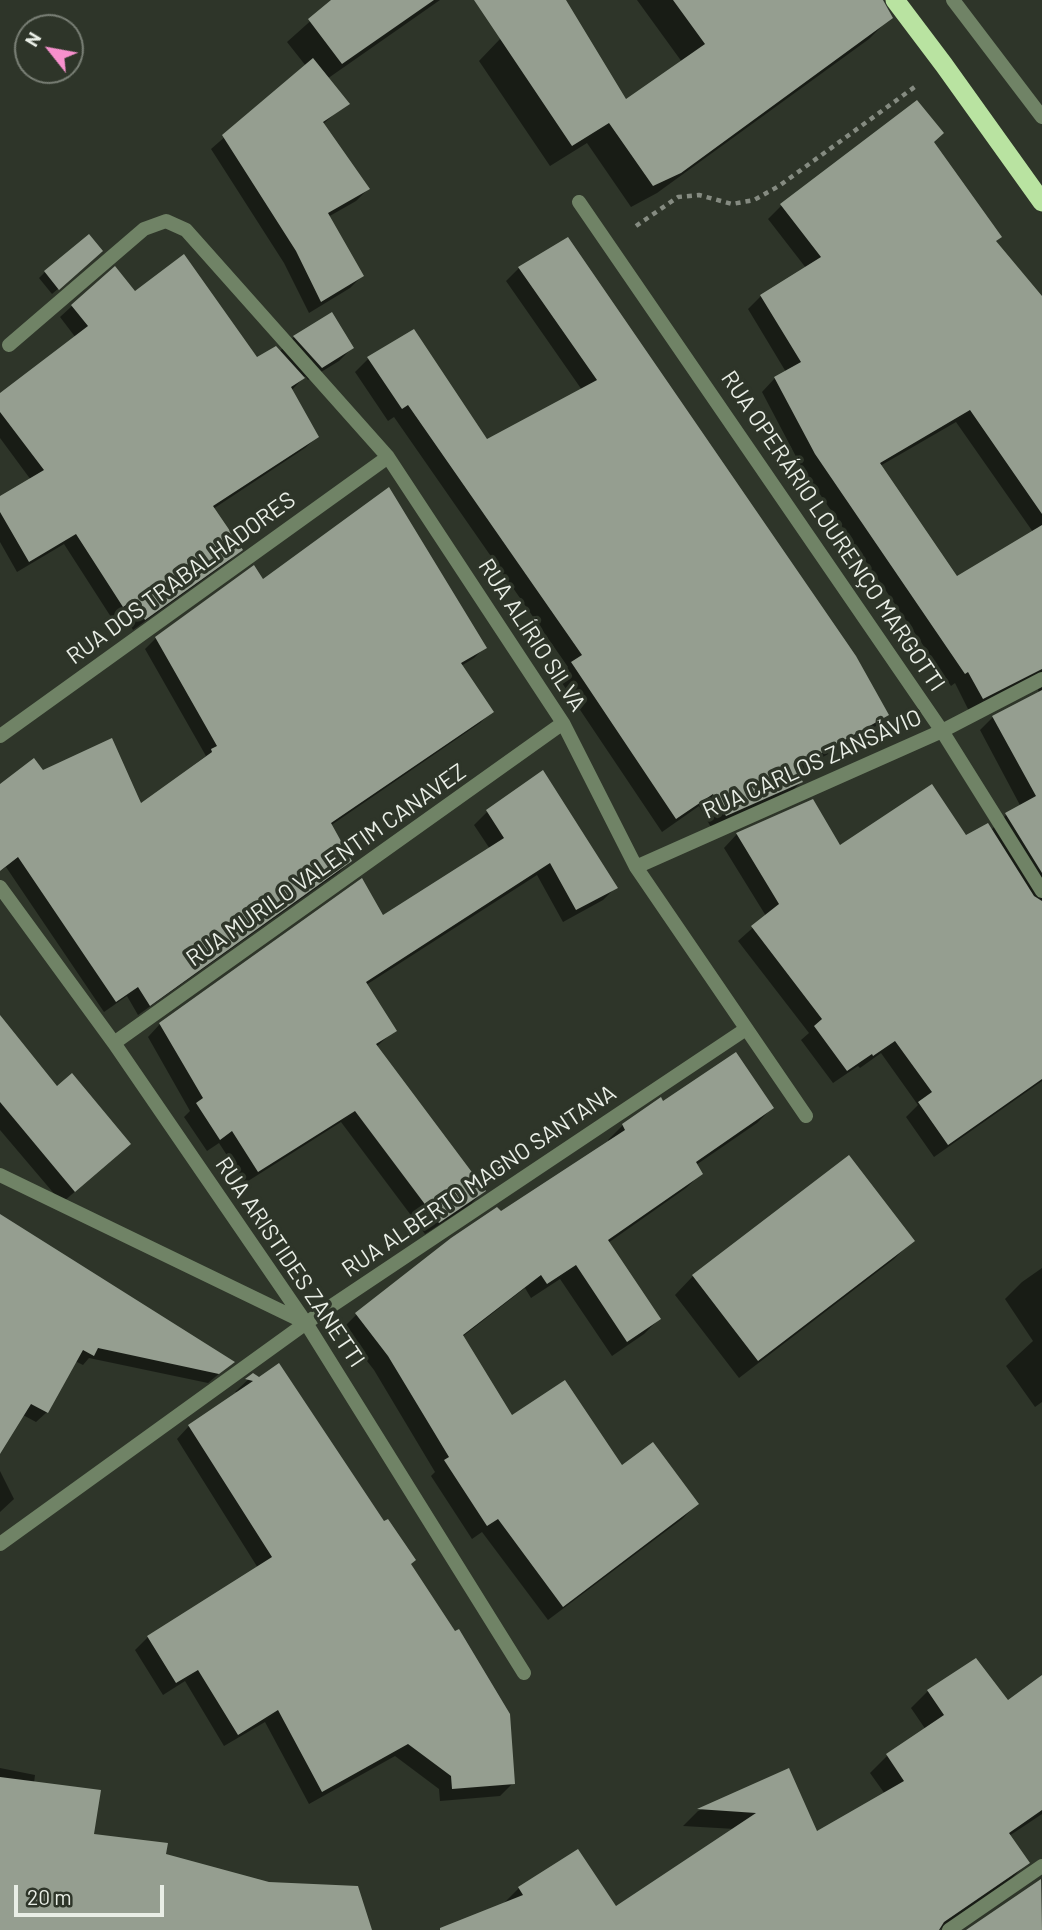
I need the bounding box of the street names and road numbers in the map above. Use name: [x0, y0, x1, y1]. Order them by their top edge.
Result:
street label: RUA OPERÁRIO LOURENÇO MARGOTTI: [715, 366, 951, 696]
street label: RUA DOS TRABALHADORES: [61, 486, 301, 670]
street label: RUA ALÍRIO SILVA: [472, 554, 592, 716]
street label: RUA CARLOS ZANSÁVIO: [698, 703, 926, 825]
street label: RUA MURILO VALENTIM CANAVEZ: [181, 758, 471, 972]
street label: RUA ALBERTO MAGNO SANTANA: [337, 1079, 621, 1283]
street label: RUA ARISTIDES ZANETTI: [209, 1152, 371, 1372]

